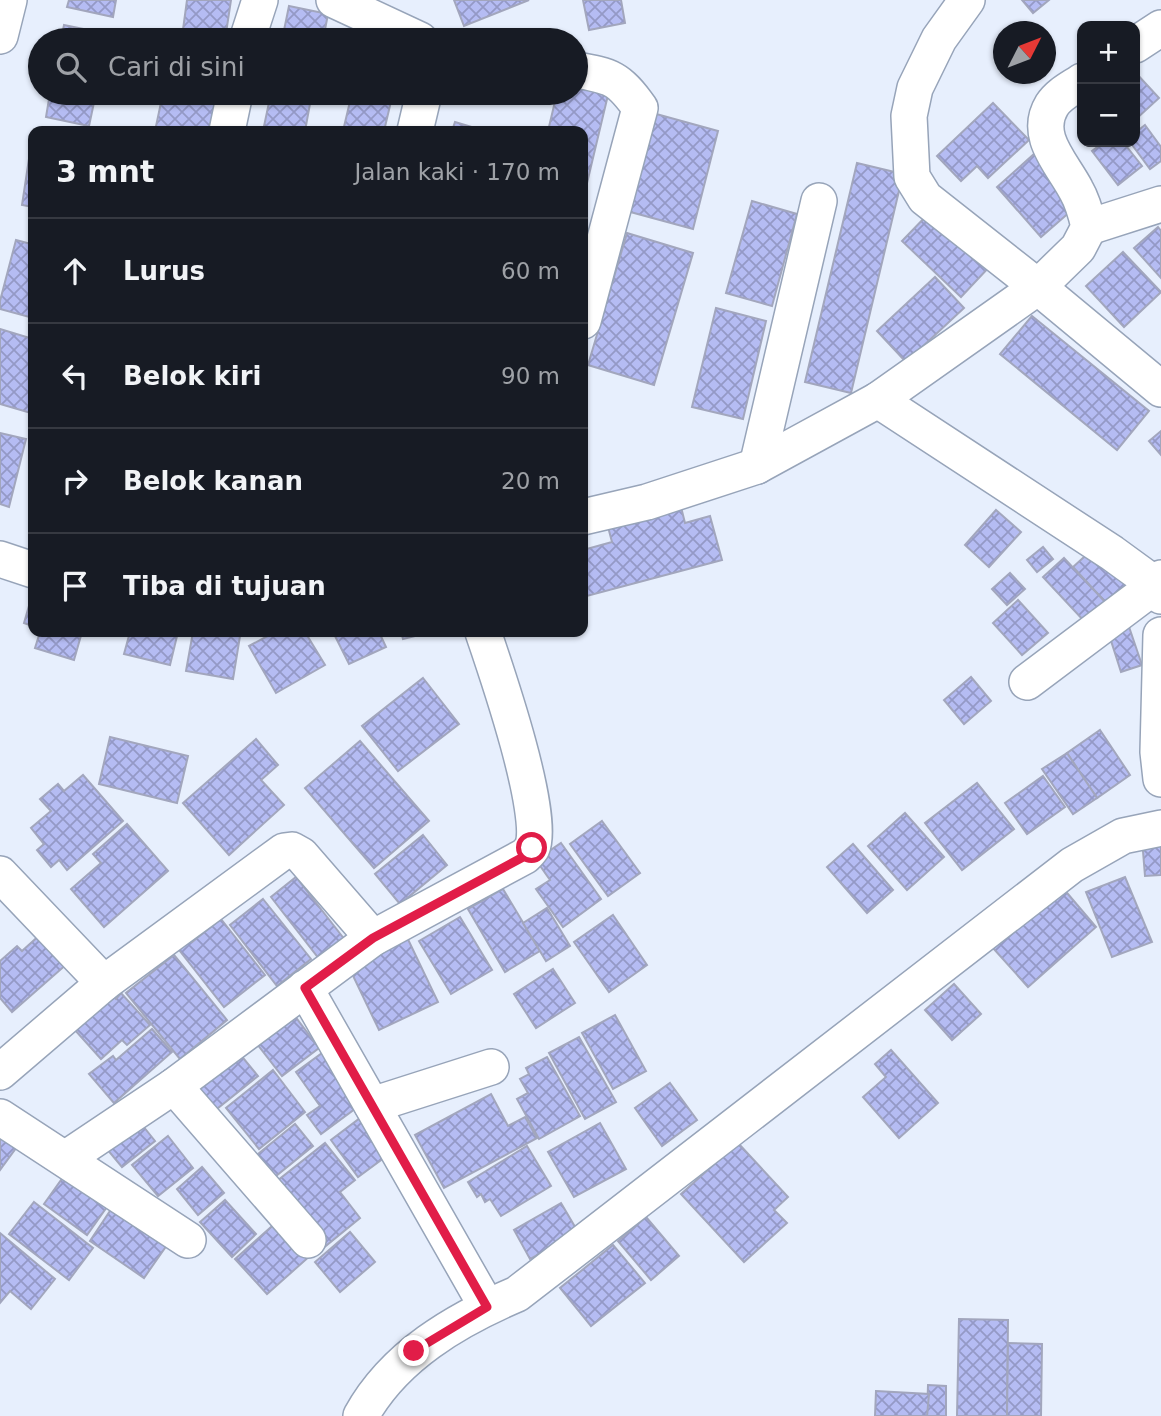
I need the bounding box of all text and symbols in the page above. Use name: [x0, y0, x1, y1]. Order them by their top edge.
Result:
north arrow: [993, 21, 1056, 84]
map controls: [1077, 21, 1140, 147]
button: +: [1077, 21, 1140, 84]
search box: [28, 28, 588, 105]
icon: search: [52, 48, 90, 86]
text: Cari di sini: [108, 52, 245, 82]
button: −: [1077, 84, 1140, 147]
text: 3 mnt: [56, 154, 154, 189]
text: Jalan kaki · 170 m: [354, 159, 560, 185]
icon: ahead: [56, 252, 94, 290]
text: Lurus: [123, 256, 205, 286]
text: 60 m: [501, 258, 560, 284]
icon: left: [56, 357, 94, 395]
text: Belok kiri: [123, 361, 262, 391]
text: 90 m: [501, 363, 560, 389]
icon: right: [56, 462, 94, 500]
text: Belok kanan: [123, 466, 303, 496]
text: 20 m: [501, 468, 560, 494]
icon: arrive: [56, 567, 94, 605]
text: Tiba di tujuan: [123, 571, 326, 601]
route start: [516, 832, 547, 863]
route end: [398, 1335, 429, 1366]

